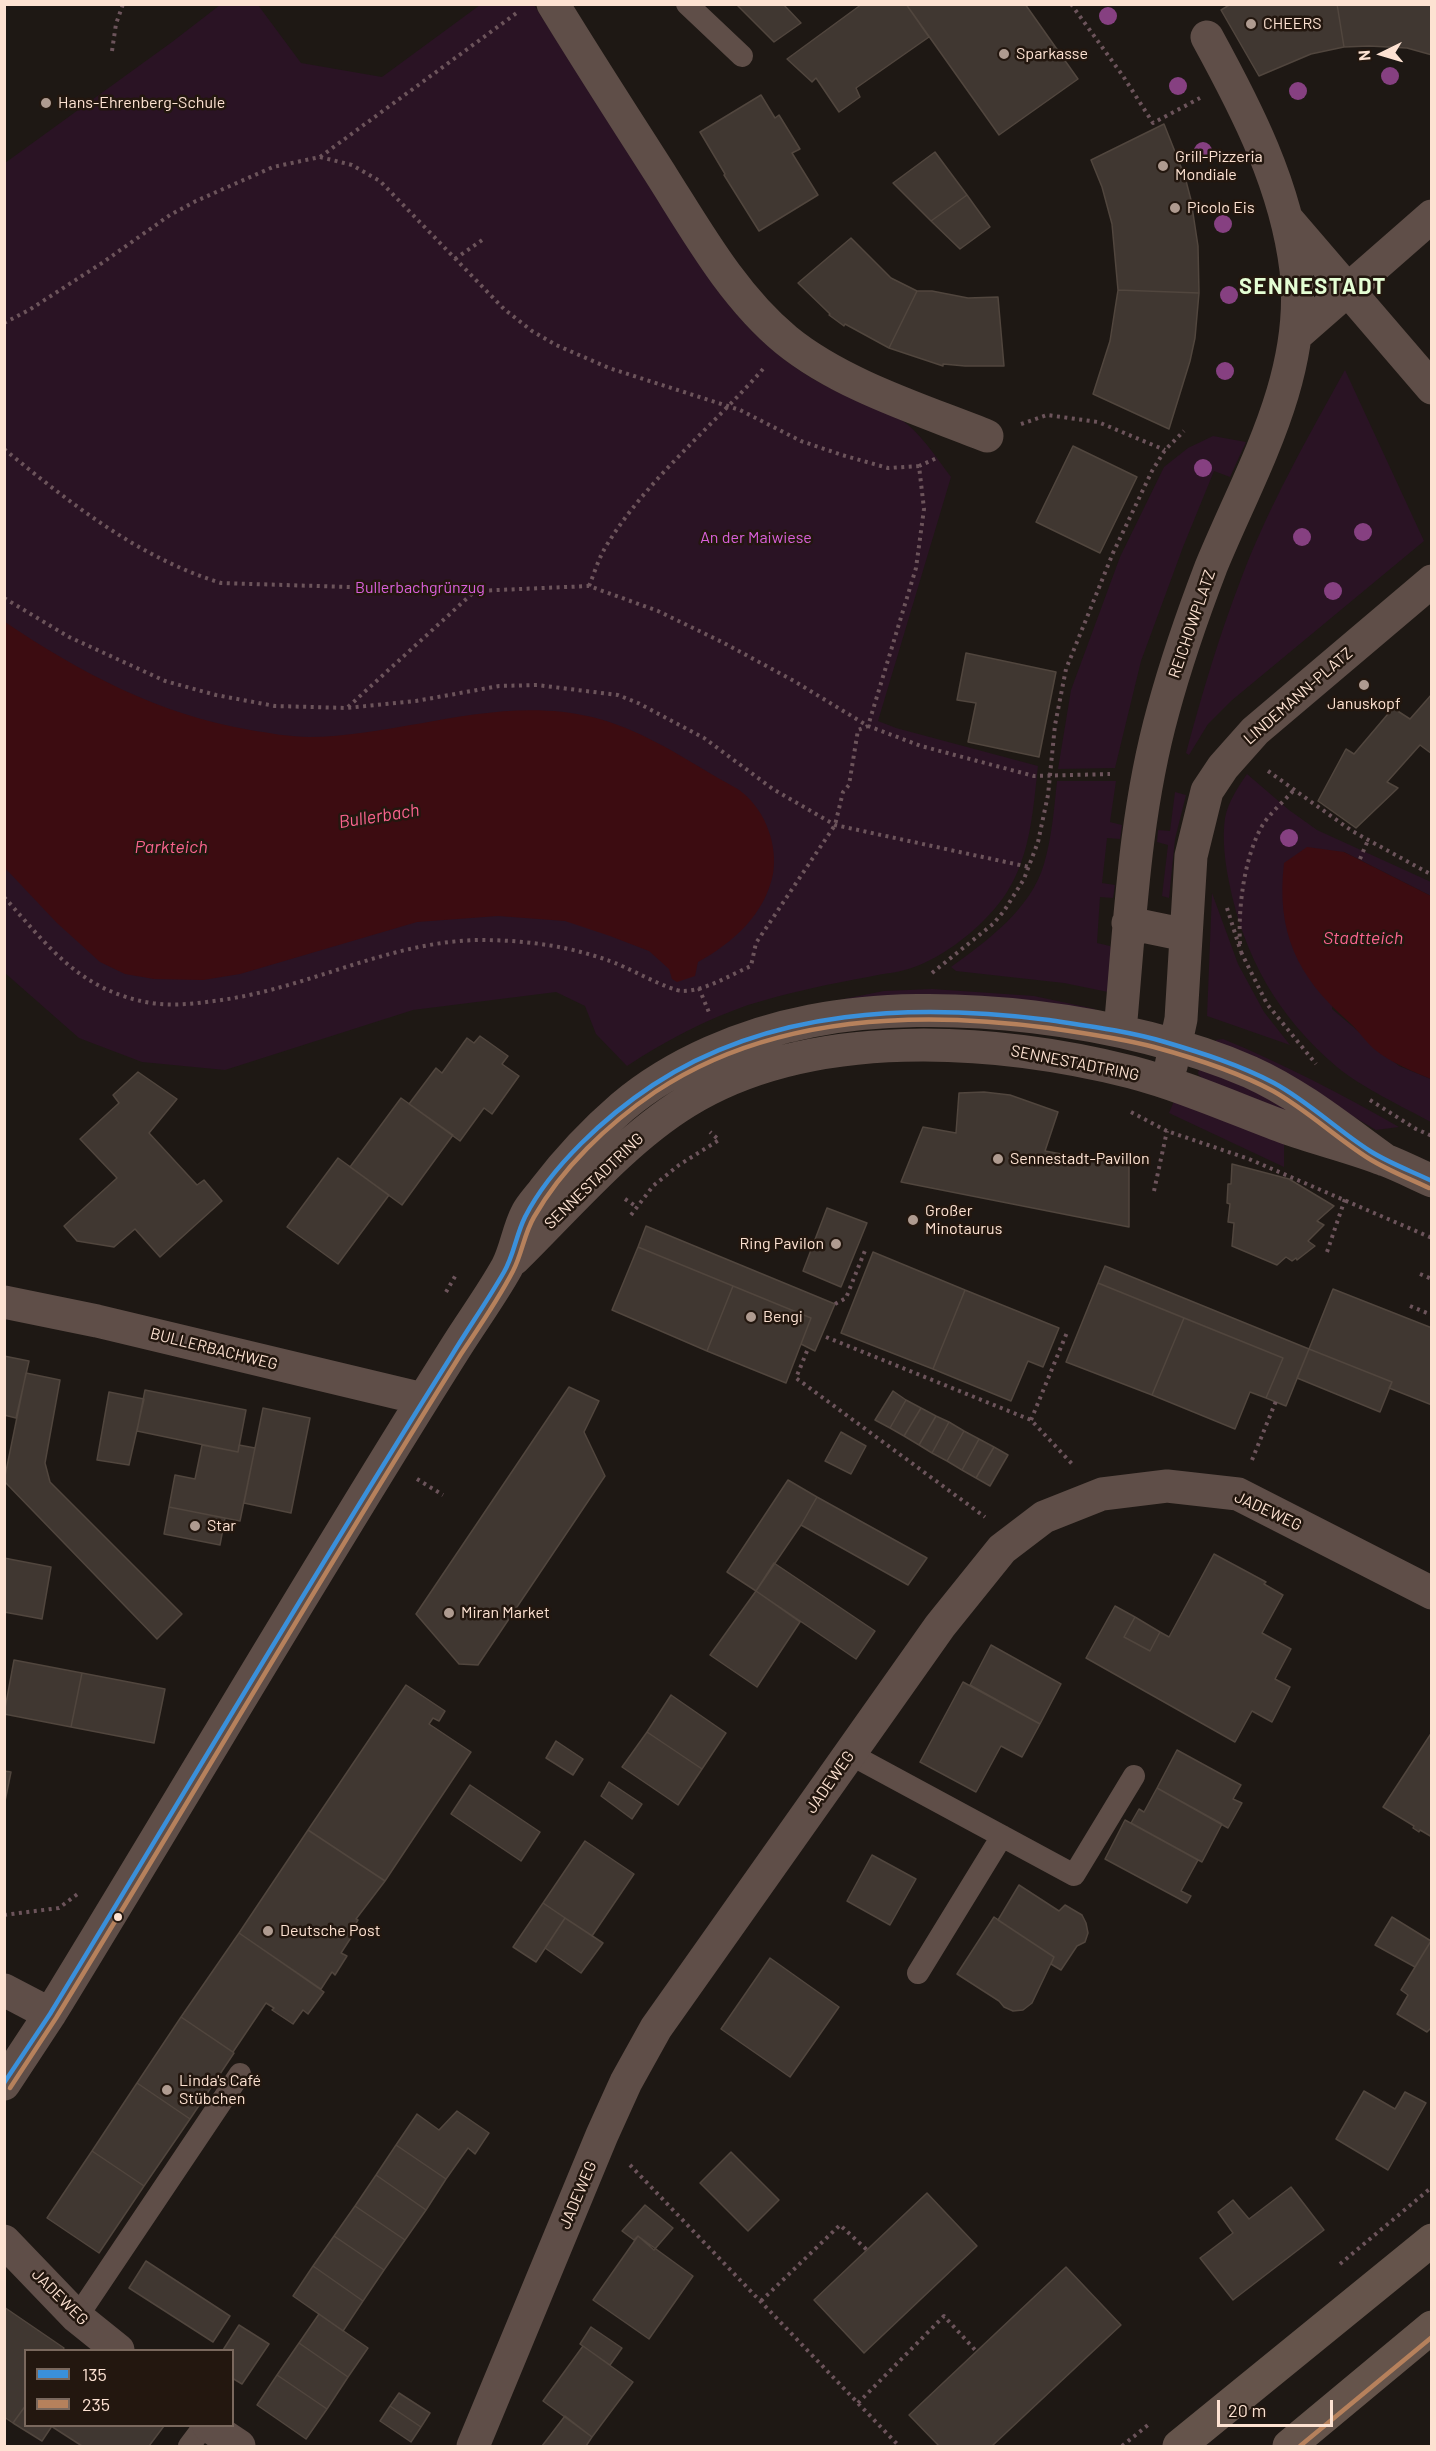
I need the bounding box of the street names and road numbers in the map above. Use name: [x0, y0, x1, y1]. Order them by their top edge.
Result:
street label: REICHOWPLATZ: [1164, 567, 1220, 681]
street label: LINDEMANN-PLATZ: [1240, 643, 1356, 749]
street label: SENNESTADTRING: [1009, 1041, 1141, 1085]
street label: SENNESTADTRING: [540, 1129, 648, 1233]
street label: BULLERBACHWEG: [148, 1324, 280, 1374]
street label: JADEWEG: [1231, 1487, 1305, 1535]
street label: JADEWEG: [802, 1747, 858, 1817]
street label: JADEWEG: [555, 2158, 601, 2232]
street label: JADEWEG: [28, 2265, 92, 2329]

